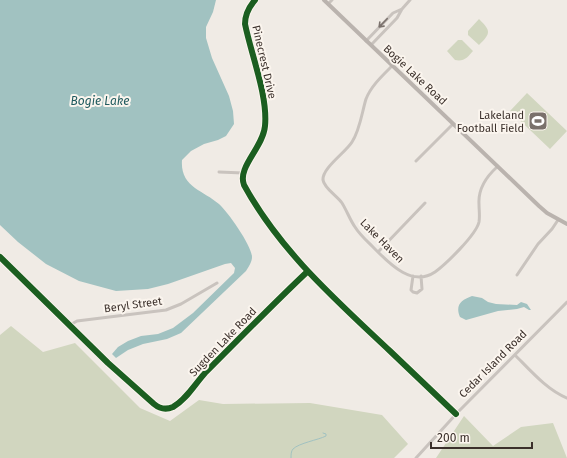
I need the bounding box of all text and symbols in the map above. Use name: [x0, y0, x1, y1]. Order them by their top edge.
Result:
one-way arrow: [378, 18, 388, 28]
street label: Pinecrest Drive: [249, 24, 279, 100]
street label: Bogie Lake Road: [381, 42, 449, 108]
water label: Bogie Lake: [71, 94, 129, 108]
place label: Lakeland Football Field: [457, 109, 524, 135]
sports icon: Lakeland Football Field: [527, 110, 549, 132]
street label: Lake Haven: [357, 216, 407, 266]
street label: Beryl Street: [103, 295, 163, 315]
street label: Sugden Lake Road: [187, 305, 259, 379]
street label: Cedar Island Road: [456, 327, 530, 401]
scale bar: [431, 424, 532, 450]
text: 200 m: [437, 431, 470, 445]

